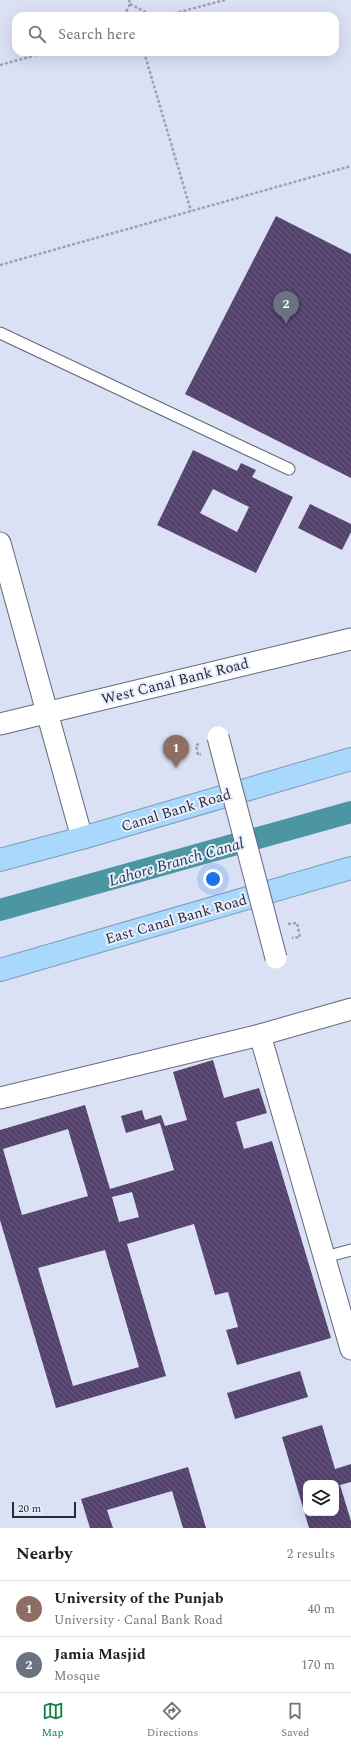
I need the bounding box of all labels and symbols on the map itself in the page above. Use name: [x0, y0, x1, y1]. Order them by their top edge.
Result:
pin: 2: [273, 291, 299, 324]
street label: West Canal Bank Road: [99, 652, 251, 711]
pin: 1: [163, 735, 189, 768]
street label: Canal Bank Road: [118, 783, 234, 838]
water label: Lahore Branch Canal: [106, 831, 247, 893]
your location: [203, 869, 223, 889]
street label: East Canal Bank Road: [102, 888, 250, 951]
scale bar: [12, 1500, 76, 1519]

